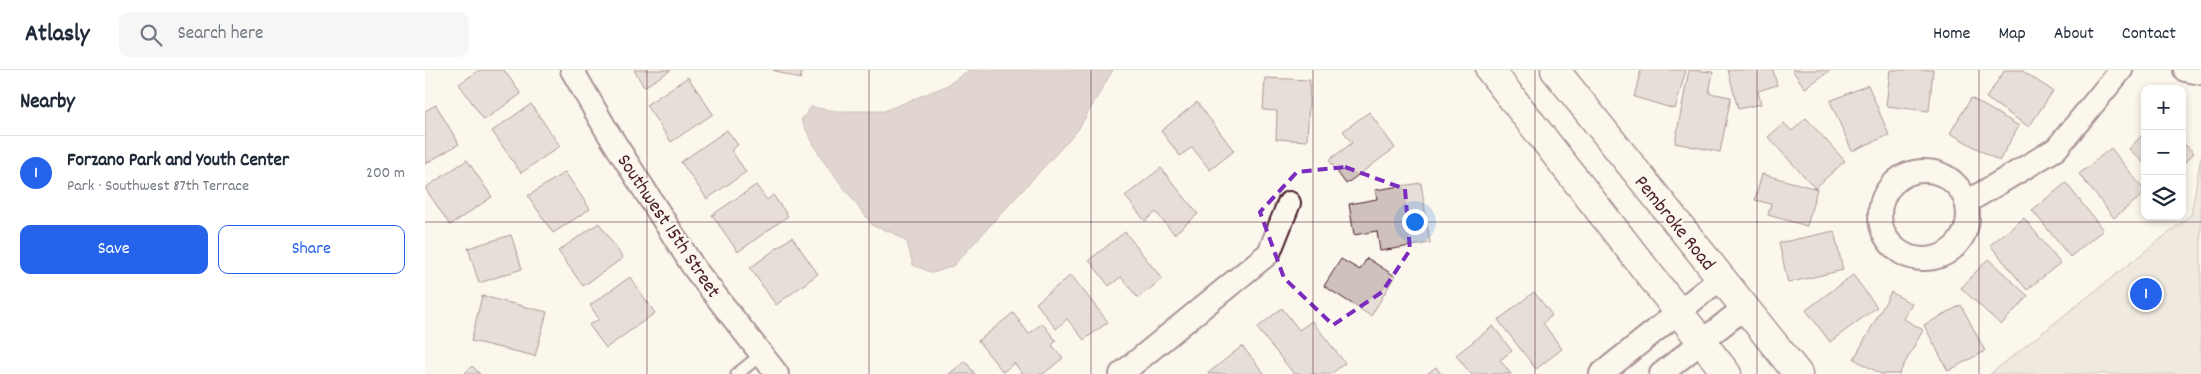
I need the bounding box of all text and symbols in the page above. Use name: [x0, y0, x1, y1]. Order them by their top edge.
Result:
search box: [119, 12, 469, 57]
text: Atlasly: [25, 18, 89, 52]
icon: search: [137, 21, 165, 49]
text: Search here: [177, 21, 263, 48]
text: Home: [1933, 22, 1970, 47]
text: Map: [1998, 22, 2026, 47]
text: About: [2054, 22, 2094, 47]
text: Contact: [2122, 22, 2176, 47]
map controls: [2141, 85, 2186, 220]
button: +: [2141, 85, 2186, 130]
text: Nearby: [20, 88, 75, 118]
button: −: [2141, 130, 2186, 175]
text: Forzano Park and Youth Center: [67, 148, 289, 175]
street label: Southwest 15th Street: [609, 149, 726, 304]
text: 1: [34, 162, 38, 185]
text: 200 m: [366, 162, 405, 185]
street label: Pembroke Road: [1626, 170, 1721, 278]
text: Park · Southwest 87th Terrace: [67, 175, 249, 198]
button: layers: [2141, 175, 2186, 220]
your location: [1402, 209, 1428, 235]
button: Save: [20, 225, 208, 274]
button: Share: [218, 225, 405, 274]
pin: 1: [2130, 275, 2162, 313]

